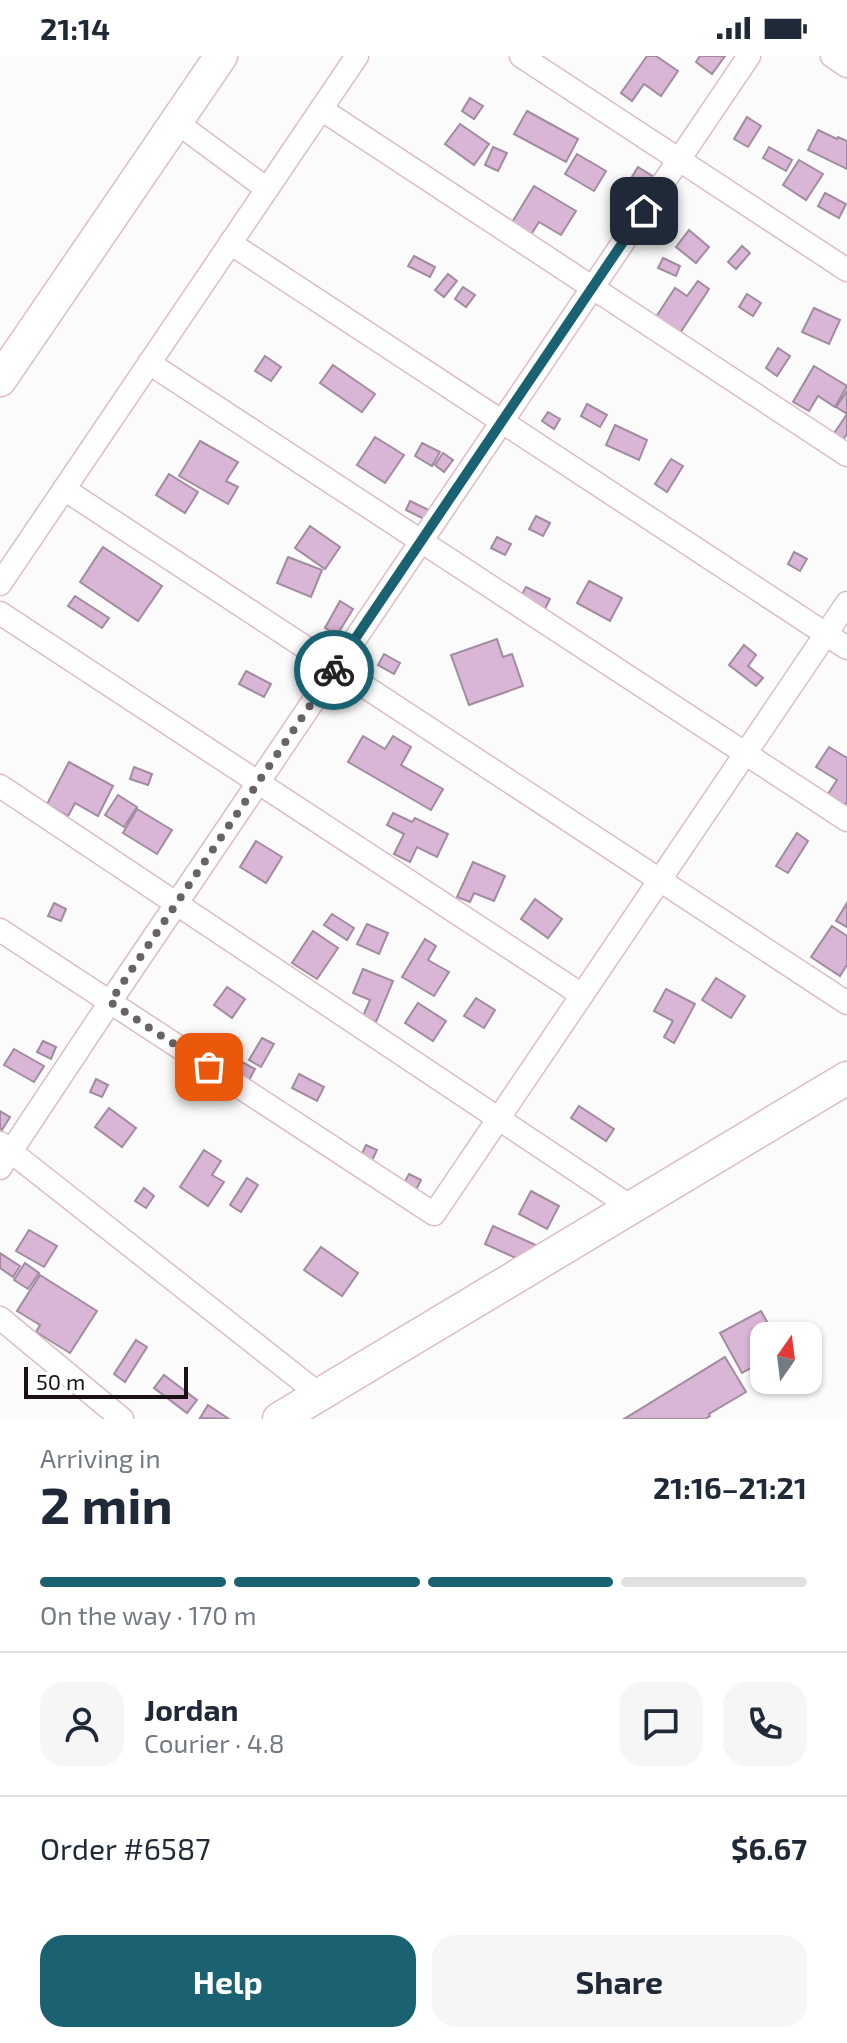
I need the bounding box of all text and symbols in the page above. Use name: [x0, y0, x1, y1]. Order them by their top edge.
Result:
text: 21:14: [40, 10, 110, 46]
pin: [610, 177, 678, 245]
icon: home: [622, 189, 666, 233]
courier: [294, 630, 374, 710]
icon: bike: [312, 648, 356, 692]
pin: [175, 1033, 243, 1101]
icon: bag: [187, 1045, 231, 1089]
north arrow: [750, 1322, 822, 1394]
map controls: [750, 1322, 822, 1394]
scale bar: [24, 1363, 188, 1399]
text: 50 m: [36, 1368, 85, 1394]
text: Arriving in: [40, 1442, 161, 1473]
text: 21:16–21:21: [653, 1469, 807, 1505]
text: 2 min: [40, 1472, 173, 1534]
text: On the way · 170 m: [40, 1599, 257, 1630]
button: person: [40, 1682, 124, 1766]
button: chat: [619, 1682, 703, 1766]
button: phone: [723, 1682, 807, 1766]
text: Jordan: [144, 1691, 239, 1727]
text: Courier · 4.8: [144, 1727, 285, 1758]
text: Order #6587: [40, 1830, 211, 1866]
text: $6.67: [731, 1830, 807, 1866]
button: Help: [40, 1935, 416, 2027]
button: Share: [432, 1935, 807, 2027]

